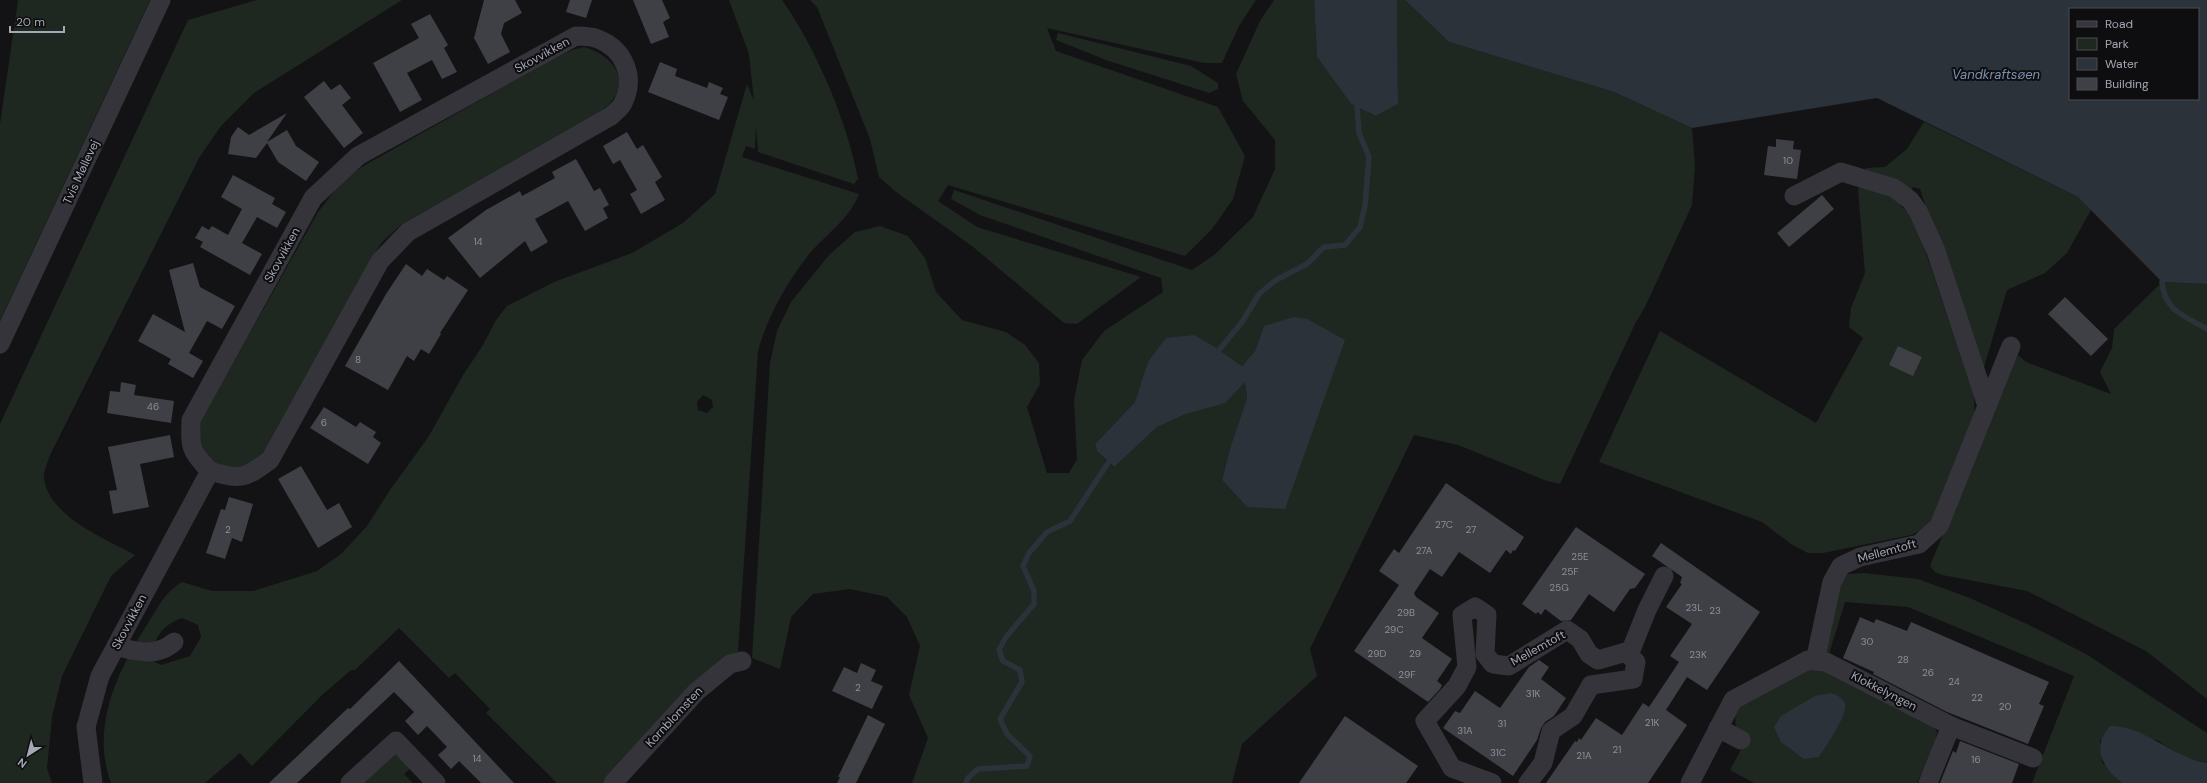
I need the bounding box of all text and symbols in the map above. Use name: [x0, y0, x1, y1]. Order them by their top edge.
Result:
scale bar: [10, 8, 64, 34]
legend: [2069, 8, 2199, 100]
text: 20 m: [16, 14, 45, 30]
text: Road: [2105, 16, 2133, 32]
street label: Skovvikken: [512, 33, 572, 77]
text: Park: [2105, 36, 2129, 52]
text: Water: [2105, 56, 2139, 72]
water label: Vandkraftsøen: [1952, 66, 2040, 83]
text: Building: [2105, 76, 2149, 92]
street label: Tvis Møllevej: [59, 137, 103, 207]
house number: 10: [1783, 154, 1793, 167]
street label: Skovvikken: [260, 225, 304, 285]
house number: 14: [473, 235, 483, 248]
house number: 8: [355, 353, 361, 366]
house number: 46: [147, 400, 159, 413]
house number: 6: [321, 416, 327, 429]
house number: 27C: [1435, 518, 1453, 531]
house number: 2: [225, 523, 231, 536]
house number: 27: [1466, 523, 1476, 536]
street label: Mellemtoft: [1856, 535, 1918, 567]
house number: 27A: [1416, 544, 1433, 557]
house number: 25E: [1571, 550, 1589, 563]
house number: 25F: [1561, 565, 1579, 578]
house number: 25G: [1549, 581, 1569, 594]
street label: Skovvikken: [108, 592, 150, 652]
house number: 23L: [1686, 601, 1702, 614]
house number: 23: [1709, 604, 1721, 617]
house number: 29B: [1397, 606, 1415, 619]
house number: 29C: [1384, 623, 1404, 636]
street label: Mellemtoft: [1508, 626, 1568, 670]
house number: 30: [1861, 635, 1874, 648]
house number: 29D: [1368, 647, 1387, 660]
house number: 29: [1409, 647, 1421, 660]
house number: 23K: [1689, 648, 1707, 661]
house number: 28: [1897, 653, 1909, 666]
house number: 26: [1922, 666, 1934, 679]
house number: 29F: [1398, 668, 1416, 681]
street label: Klokkelyngen: [1848, 668, 1920, 714]
house number: 24: [1948, 675, 1960, 688]
house number: 2: [855, 681, 861, 694]
street label: Kornblomsten: [642, 683, 706, 751]
house number: 31K: [1526, 687, 1541, 700]
house number: 22: [1971, 691, 1983, 704]
house number: 20: [1999, 700, 2011, 713]
house number: 21K: [1645, 716, 1660, 729]
house number: 31: [1498, 717, 1506, 730]
house number: 31A: [1457, 724, 1473, 737]
north arrow: [8, 735, 48, 775]
house number: 21: [1613, 743, 1621, 756]
house number: 31C: [1490, 746, 1506, 759]
house number: 21A: [1576, 749, 1592, 762]
house number: 14: [472, 752, 482, 765]
house number: 16: [1971, 753, 1981, 766]
text: N: [15, 755, 29, 771]

